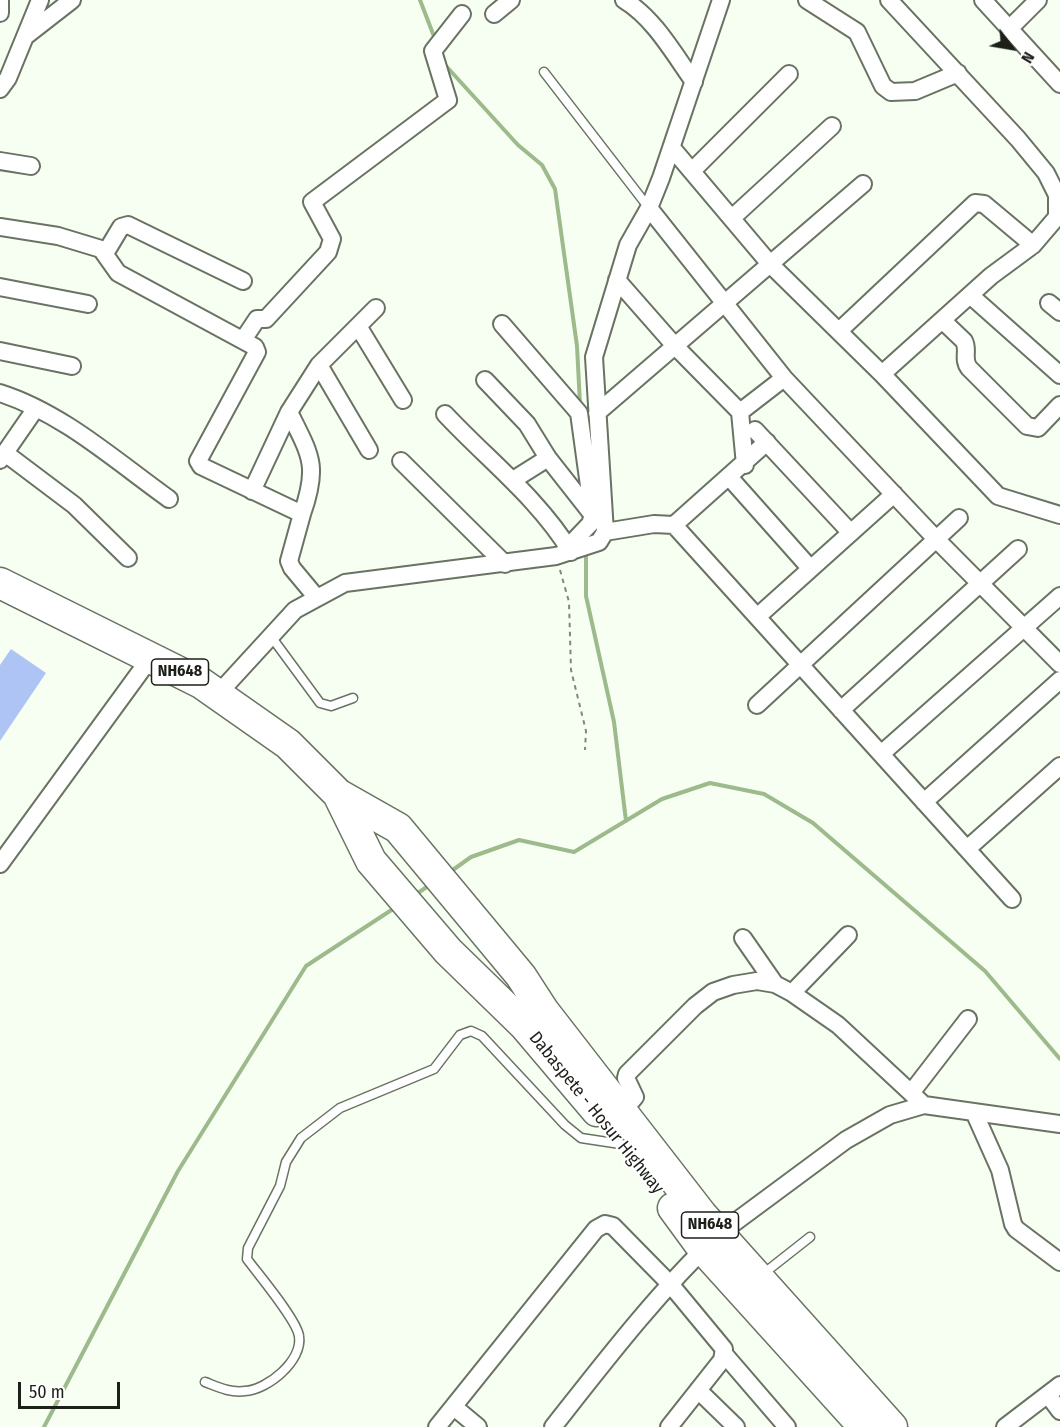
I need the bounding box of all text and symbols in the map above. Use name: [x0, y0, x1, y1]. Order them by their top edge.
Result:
north arrow: [982, 18, 1042, 78]
text: N: [1017, 49, 1038, 67]
road number: NH648: [152, 659, 208, 685]
street label: Dabaspete - Hosur Highway: [524, 1028, 668, 1198]
road number: NH648: [682, 1212, 738, 1238]
scale bar: [21, 1370, 123, 1408]
text: 50 m: [29, 1381, 65, 1403]

